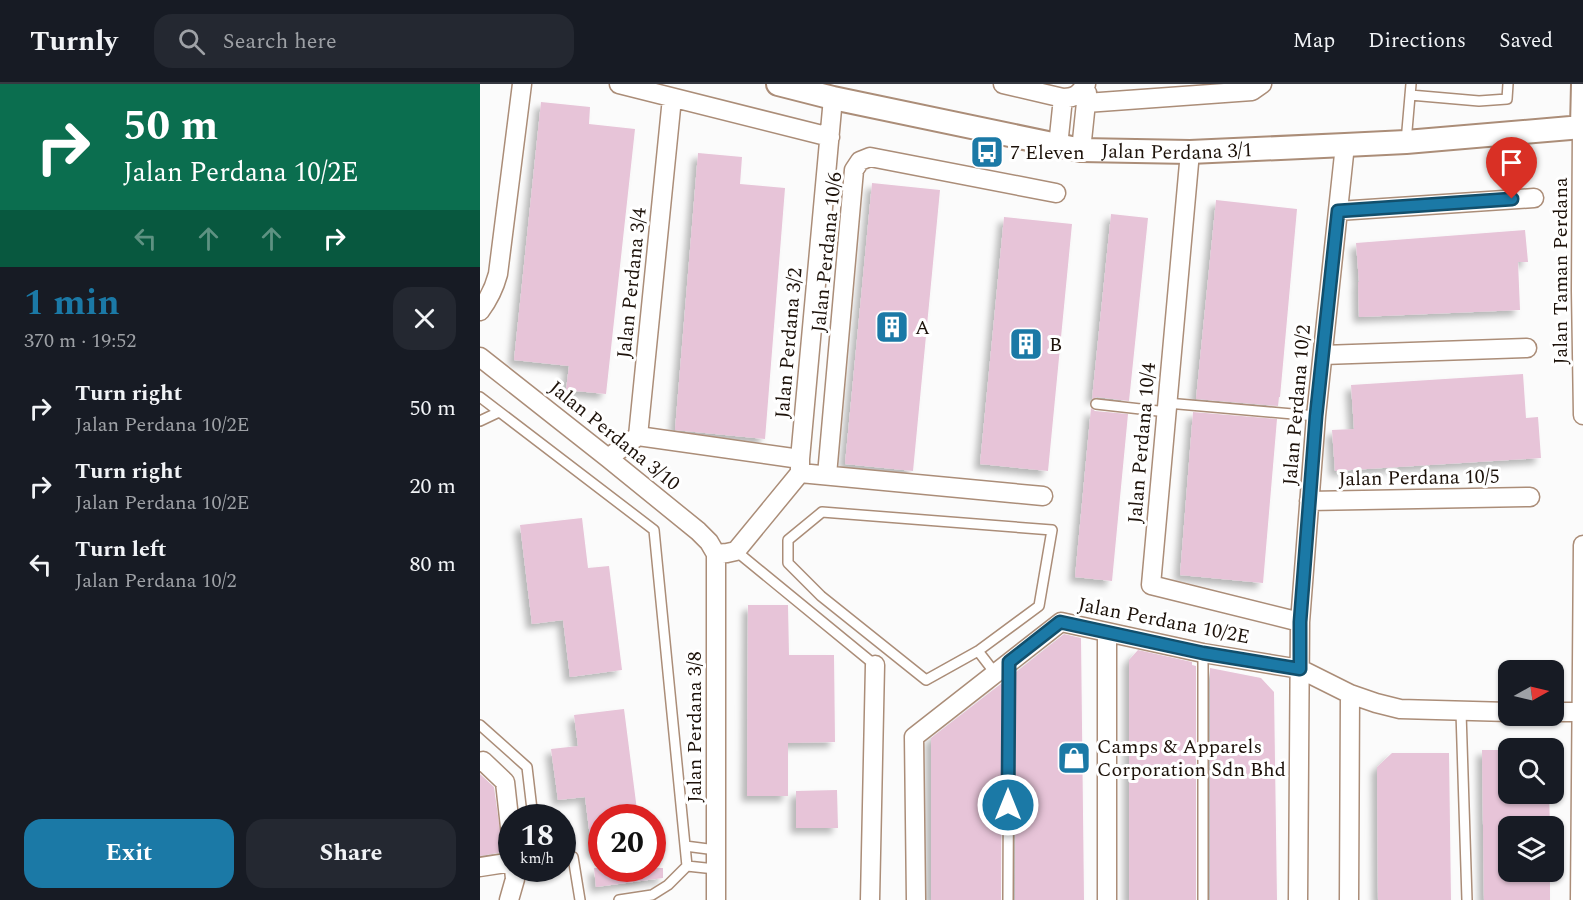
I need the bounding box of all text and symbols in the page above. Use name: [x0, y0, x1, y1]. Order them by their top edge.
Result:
search box: [154, 14, 574, 68]
text: Turnly: [30, 20, 118, 63]
icon: search: [175, 25, 208, 58]
text: Search here: [223, 25, 337, 58]
text: Map: [1293, 25, 1335, 57]
text: Directions: [1368, 25, 1466, 57]
text: Saved: [1499, 25, 1553, 57]
text: 50 m: [123, 95, 218, 158]
icon: right: [24, 108, 102, 186]
bus stop icon: 7 Eleven: [969, 134, 1005, 170]
street label: Jalan Perdana 3/1: [1101, 135, 1253, 168]
pin: [1486, 137, 1537, 199]
place label: 7 Eleven: [1010, 138, 1085, 168]
icon: arrive: [1495, 146, 1528, 179]
text: Jalan Perdana 10/2E: [123, 152, 359, 194]
street label: Jalan Perdana 10/6: [804, 170, 850, 334]
street label: Jalan Taman Perdana: [1546, 177, 1576, 365]
street label: Jalan Perdana 3/4: [609, 206, 655, 360]
icon: left: [129, 222, 162, 255]
icon: ahead: [192, 222, 225, 255]
icon: ahead: [255, 222, 288, 255]
icon: right: [318, 222, 351, 255]
street label: Jalan Perdana 3/2: [767, 266, 811, 420]
text: 1 min: [24, 276, 120, 331]
button: close: [393, 287, 456, 350]
building icon: A: [874, 309, 910, 345]
place label: A: [915, 313, 930, 343]
street label: Jalan Perdana 10/2: [1275, 323, 1319, 487]
text: 370 m · 19:52: [24, 326, 136, 356]
building icon: B: [1008, 326, 1044, 362]
place label: B: [1049, 330, 1062, 360]
street label: Jalan Perdana 10/4: [1120, 361, 1164, 525]
street label: Jalan Perdana 3/10: [542, 373, 687, 498]
text: Turn right: [75, 377, 182, 410]
icon: right: [24, 392, 57, 425]
text: 50 m: [410, 392, 456, 425]
text: Jalan Perdana 10/2E: [75, 410, 249, 440]
text: Turn right: [75, 455, 182, 488]
street label: Jalan Perdana 10/5: [1338, 462, 1500, 494]
icon: right: [24, 470, 57, 503]
text: 20 m: [410, 470, 456, 503]
text: Jalan Perdana 10/2E: [75, 488, 249, 518]
text: Turn left: [75, 533, 167, 566]
icon: left: [24, 548, 57, 581]
text: 80 m: [410, 548, 456, 581]
text: Jalan Perdana 10/2: [75, 566, 236, 596]
street label: Jalan Perdana 10/2E: [1075, 590, 1252, 652]
street label: Jalan Perdana 3/8: [680, 651, 710, 803]
north arrow: [1498, 660, 1564, 726]
map controls: [1498, 660, 1564, 882]
place label: Camps & Apparels Corporation Sdn Bhd: [1097, 732, 1286, 785]
button: search: [1498, 738, 1564, 804]
shop icon: Camps & Apparels Corporation Sdn Bhd: [1056, 740, 1092, 776]
position arrow: [976, 773, 1040, 837]
speed limit sign: 20: [588, 804, 666, 882]
text: 18: [520, 813, 554, 859]
button: layers: [1498, 816, 1564, 882]
button: Exit: [24, 819, 234, 888]
button: Share: [246, 819, 456, 888]
text: km/h: [520, 847, 554, 870]

